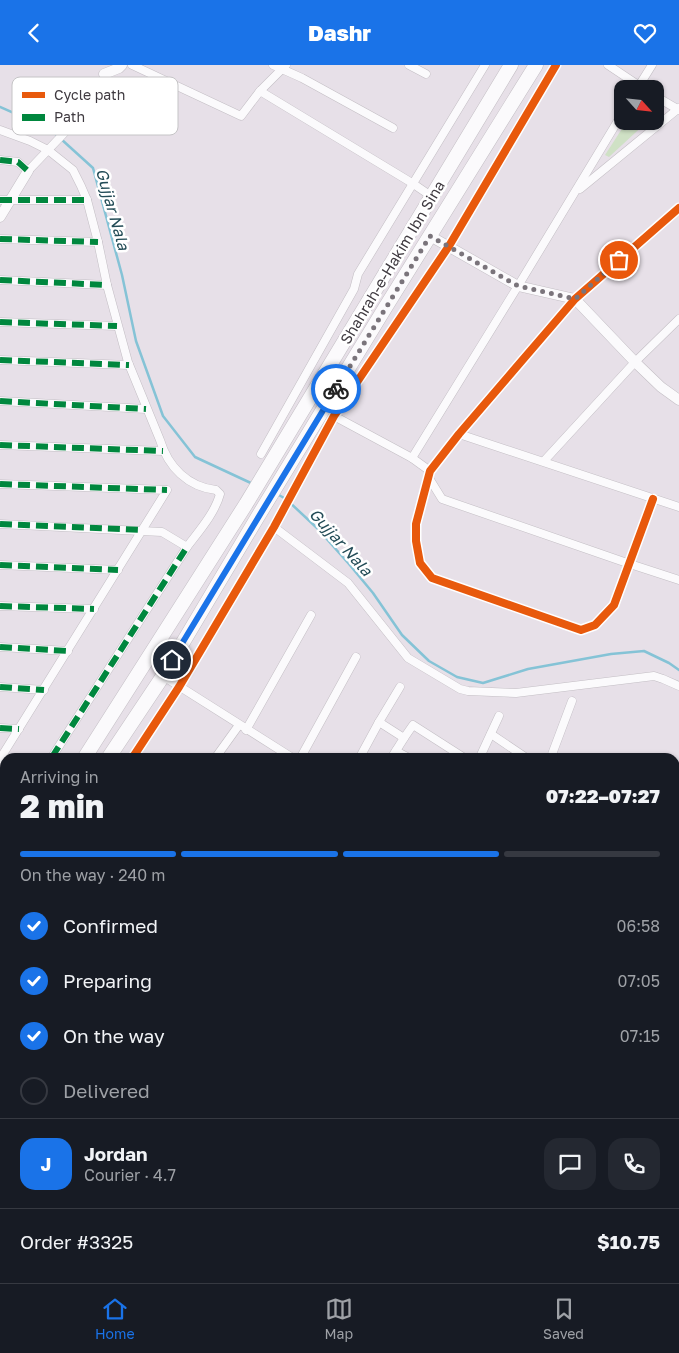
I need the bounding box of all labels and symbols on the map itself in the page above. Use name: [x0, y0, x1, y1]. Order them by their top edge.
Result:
legend: [12, 77, 178, 135]
north arrow: [614, 80, 664, 130]
text: Cycle path: [54, 86, 125, 103]
text: Path: [54, 108, 85, 125]
water label: Gujjar Nala: [92, 166, 134, 253]
street label: Shahrah-e-Hakim Ibn Sina: [336, 177, 448, 347]
pin: [598, 239, 640, 281]
courier: [311, 364, 361, 414]
water label: Gujjar Nala: [305, 504, 377, 581]
pin: [151, 639, 193, 681]

